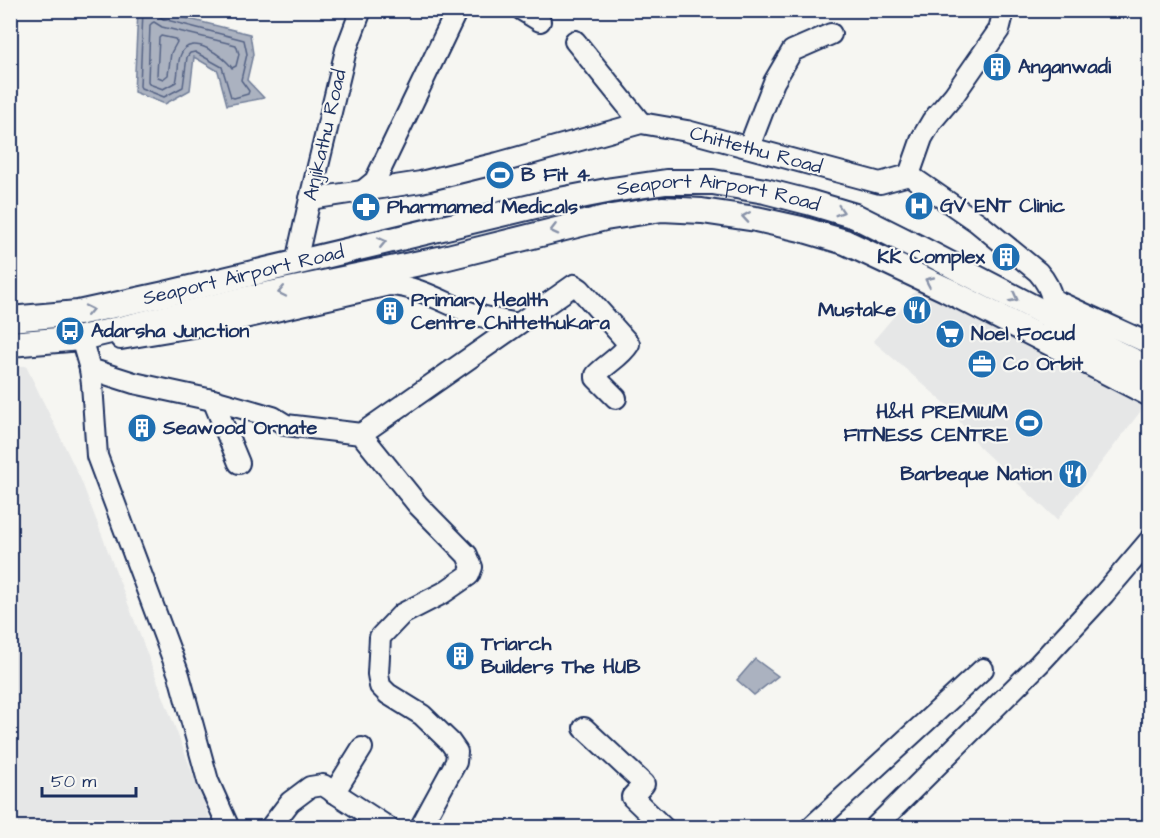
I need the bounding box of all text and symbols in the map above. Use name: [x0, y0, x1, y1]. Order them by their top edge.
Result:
building icon: Anganwadi: [981, 51, 1013, 83]
place label: Anganwadi: [1018, 53, 1112, 82]
street label: Anjikathu Road: [296, 67, 354, 203]
street label: Chittethu Road: [687, 119, 825, 181]
sports icon: B Fit 4: [484, 159, 516, 191]
place label: B Fit 4: [521, 161, 590, 189]
street label: Seaport Airport Road: [615, 168, 823, 219]
hospital icon: GV ENT Clinic: [903, 190, 935, 222]
pharmacy icon: Pharmamed Medicals: [350, 191, 382, 223]
place label: GV ENT Clinic: [940, 192, 1066, 220]
place label: Pharmamed Medicals: [387, 193, 578, 221]
one-way arrow: [834, 204, 845, 217]
one-way arrow: [741, 212, 751, 224]
one-way arrow: [549, 222, 559, 235]
one-way arrow: [376, 237, 386, 250]
street label: Seaport Airport Road: [140, 238, 347, 312]
building icon: KK Complex: [990, 241, 1022, 273]
place label: KK Complex: [877, 243, 986, 271]
one-way arrow: [924, 277, 935, 289]
one-way arrow: [277, 285, 287, 298]
place label: Primary Health Centre Chittethukara: [411, 286, 611, 337]
one-way arrow: [1008, 290, 1019, 302]
restaurant icon: Mustake: [901, 294, 933, 326]
building icon: Primary Health Centre Chittethukara: [374, 295, 406, 327]
place label: Mustake: [818, 296, 896, 324]
one-way arrow: [84, 304, 94, 317]
bus stop icon: Adarsha Junction: [54, 315, 86, 347]
place label: Adarsha Junction: [91, 317, 249, 345]
supermarket icon: Noel Focud: [934, 318, 966, 350]
place label: Noel Focud: [971, 320, 1076, 348]
office icon: Co Orbit: [966, 348, 998, 380]
place label: Co Orbit: [1003, 350, 1084, 378]
place label: H&H PREMIUM FITNESS CENTRE: [843, 398, 1008, 449]
sports icon: H&H PREMIUM FITNESS CENTRE: [1013, 407, 1045, 439]
building icon: Seawood Ornate: [126, 412, 158, 444]
place label: Seawood Ornate: [162, 414, 317, 442]
restaurant icon: Barbeque Nation: [1057, 458, 1089, 490]
place label: Barbeque Nation: [900, 460, 1052, 488]
place label: Triarch Builders The HUB: [480, 630, 641, 681]
building icon: Triarch Builders The HUB: [444, 640, 476, 672]
scale bar: [42, 760, 136, 798]
text: 50 m: [51, 769, 96, 794]

